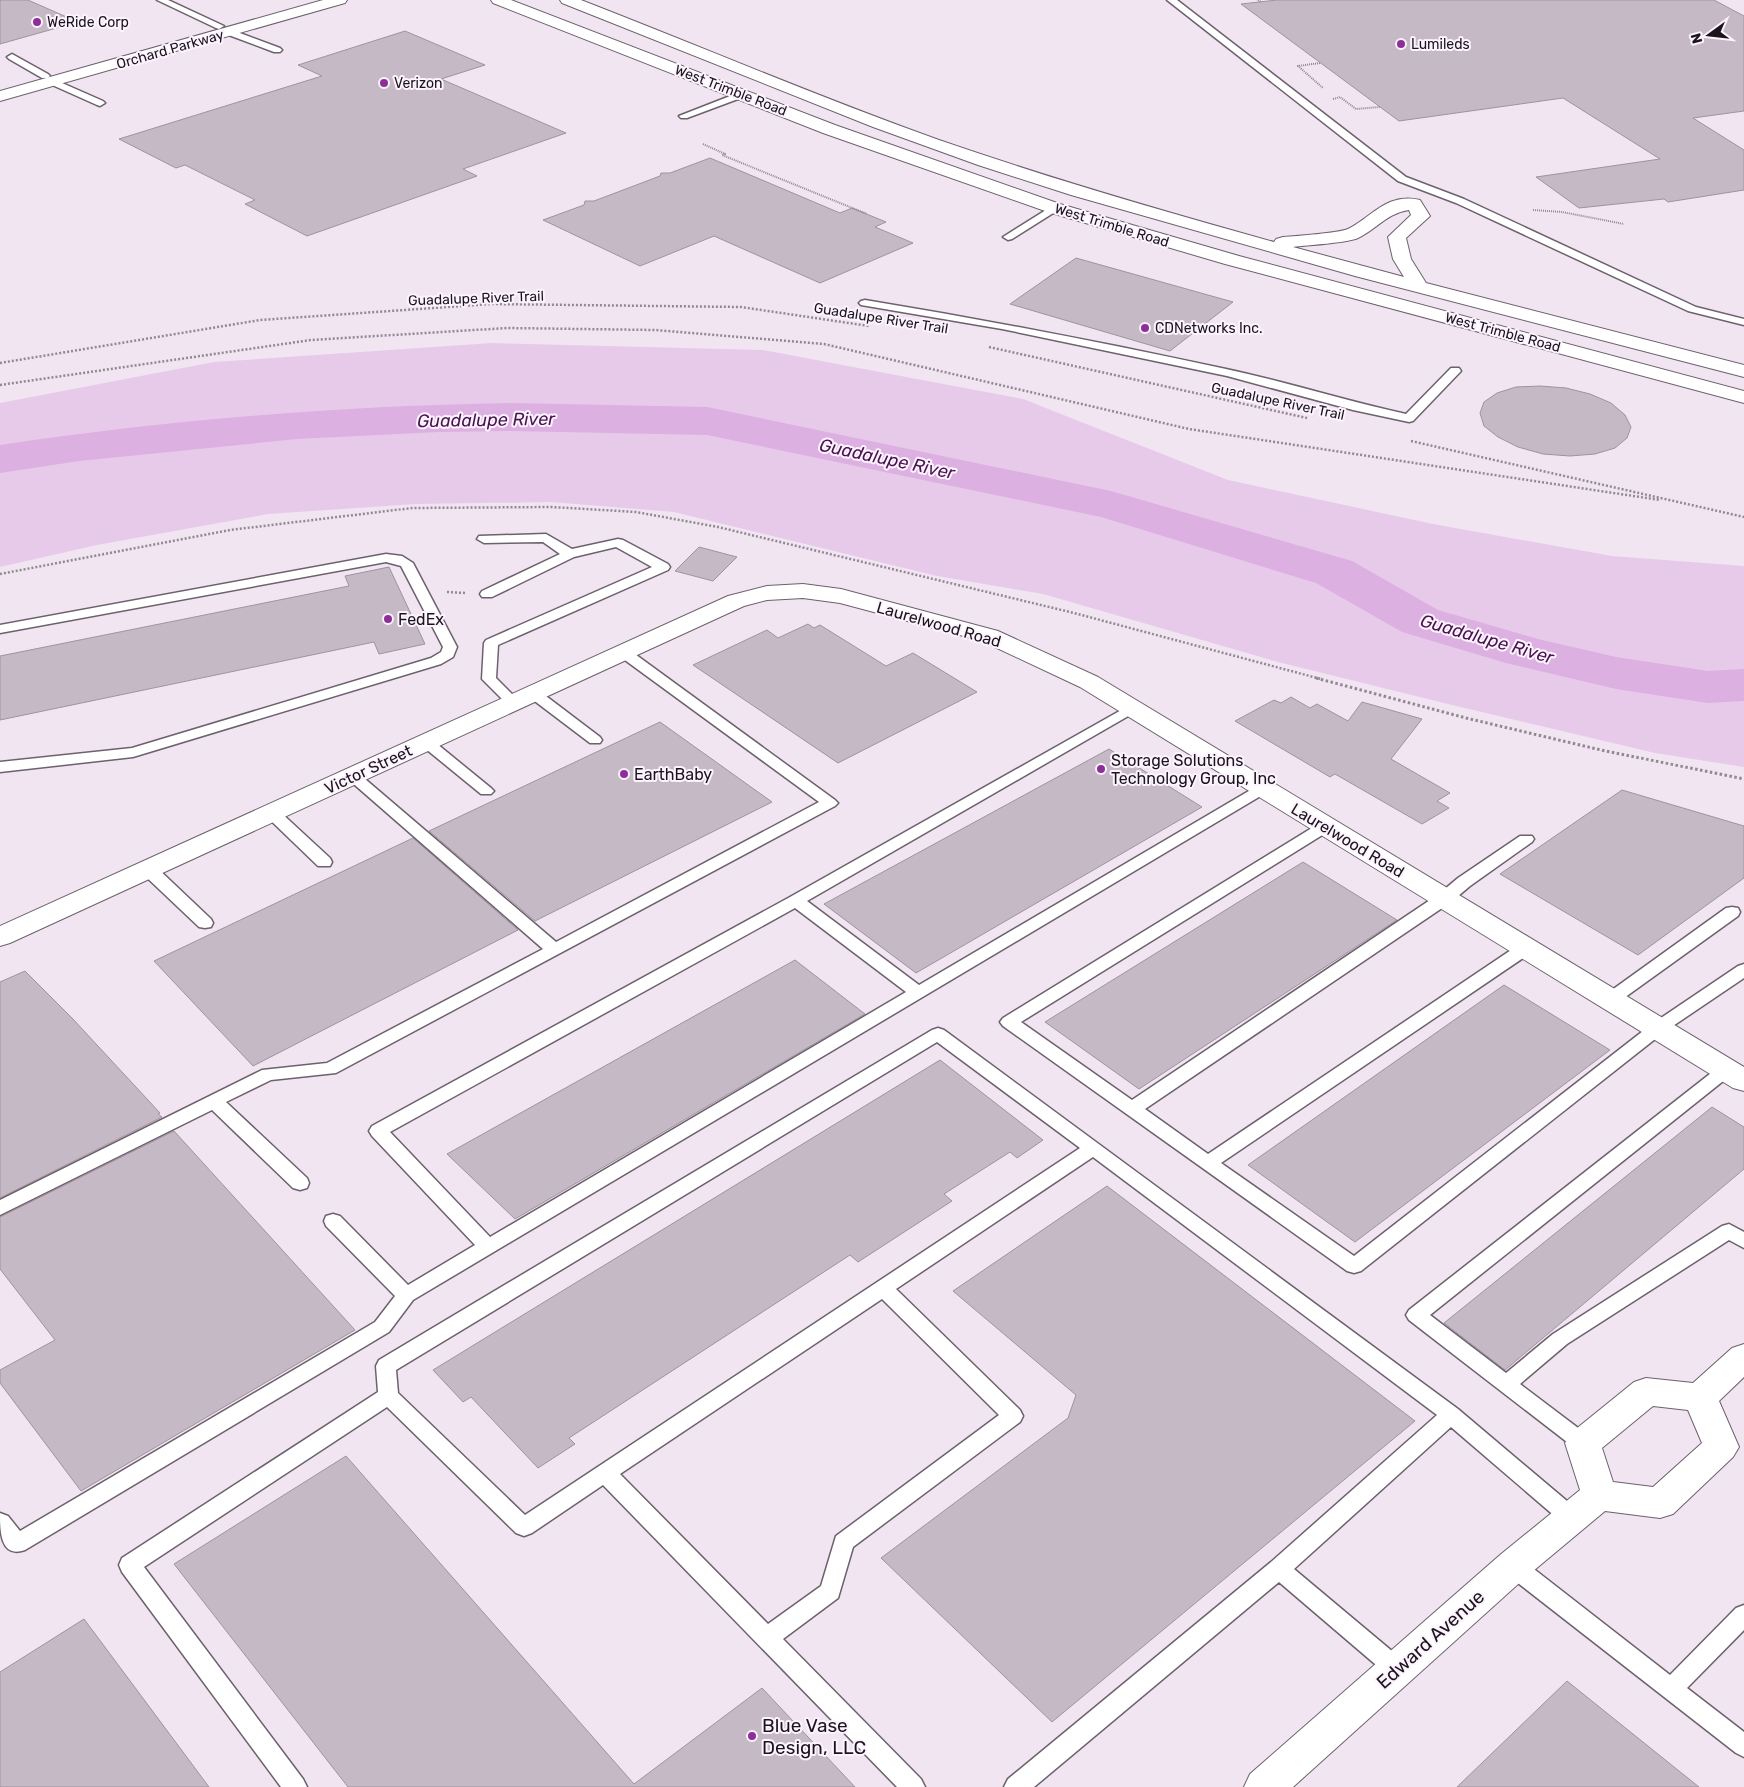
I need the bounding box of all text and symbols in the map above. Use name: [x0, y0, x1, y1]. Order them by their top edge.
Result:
north arrow: [1684, 10, 1734, 60]
place label: WeRide Corp: [47, 14, 129, 31]
marker: WeRide Corp: [31, 16, 43, 28]
street label: Orchard Parkway: [114, 26, 226, 73]
text: N: [1687, 31, 1706, 45]
place label: Lumileds: [1411, 36, 1470, 53]
marker: Lumileds: [1395, 38, 1407, 50]
street label: West Trimble Road: [672, 61, 789, 120]
place label: Verizon: [394, 75, 443, 92]
marker: Verizon: [378, 77, 390, 89]
street label: West Trimble Road: [1053, 200, 1171, 251]
street label: Guadalupe River Trail: [408, 288, 544, 309]
street label: Guadalupe River Trail: [812, 299, 949, 338]
street label: West Trimble Road: [1443, 309, 1562, 356]
place label: CDNetworks Inc.: [1155, 320, 1263, 337]
marker: CDNetworks Inc.: [1139, 322, 1151, 334]
street label: Guadalupe River Trail: [1210, 379, 1346, 424]
water label: Guadalupe River: [417, 408, 556, 432]
water label: Guadalupe River: [817, 434, 958, 484]
street label: Laurelwood Road: [874, 598, 1003, 651]
water label: Guadalupe River: [1418, 609, 1557, 669]
place label: FedEx: [398, 610, 444, 629]
marker: FedEx: [382, 613, 394, 625]
street label: Victor Street: [321, 741, 415, 798]
place label: Storage Solutions Technology Group, Inc: [1111, 751, 1276, 788]
marker: Storage Solutions Technology Group, Inc: [1095, 763, 1107, 775]
place label: EarthBaby: [634, 765, 712, 784]
marker: EarthBaby: [618, 768, 630, 780]
street label: Laurelwood Road: [1288, 799, 1408, 882]
street label: Edward Avenue: [1372, 1585, 1489, 1694]
place label: Blue Vase Design, LLC: [762, 1714, 866, 1759]
marker: Blue Vase Design, LLC: [746, 1730, 758, 1742]

